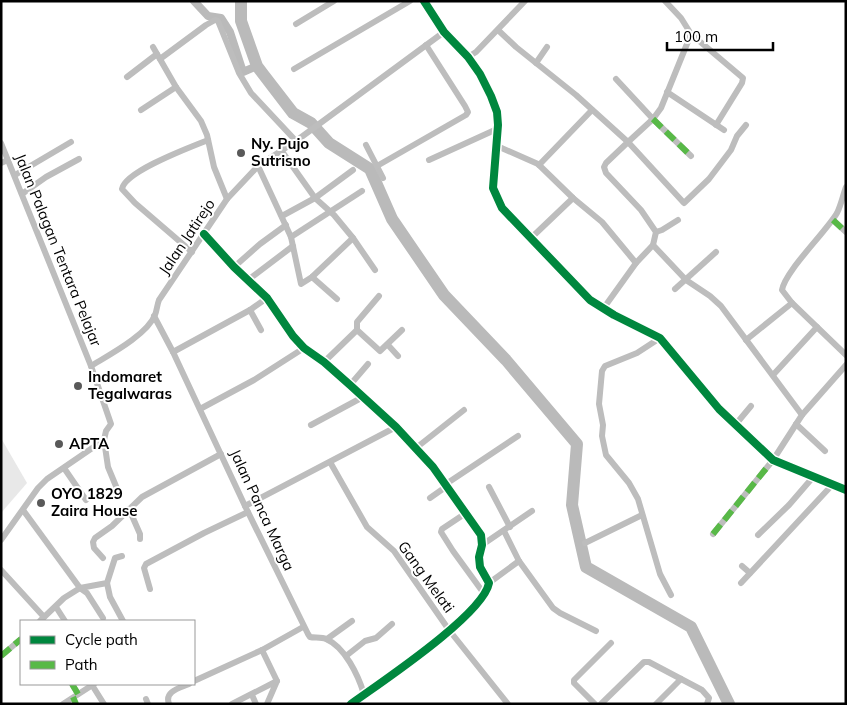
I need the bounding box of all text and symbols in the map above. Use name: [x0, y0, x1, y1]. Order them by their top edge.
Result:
scale bar: [667, 20, 773, 52]
text: 100 m: [674, 27, 718, 46]
place label: Ny. Pujo Sutrisno: [251, 134, 311, 170]
marker: Ny. Pujo Sutrisno: [235, 147, 247, 159]
street label: Jalan Palagan Tentara Pelajar: [11, 151, 106, 350]
street label: Jalan Jatirejo: [154, 195, 219, 278]
place label: Indomaret Tegalwaras: [88, 367, 172, 403]
marker: Indomaret Tegalwaras: [72, 380, 84, 392]
place label: APTA: [69, 434, 110, 453]
marker: APTA: [53, 438, 65, 450]
street label: Jalan Panca Marga: [226, 446, 299, 574]
place label: OYO 1829 Zaira House: [51, 484, 138, 520]
marker: OYO 1829 Zaira House: [35, 497, 47, 509]
street label: Gang Melati: [394, 537, 459, 616]
legend: [20, 620, 195, 685]
text: Cycle path: [65, 630, 138, 649]
text: Path: [65, 655, 97, 674]

